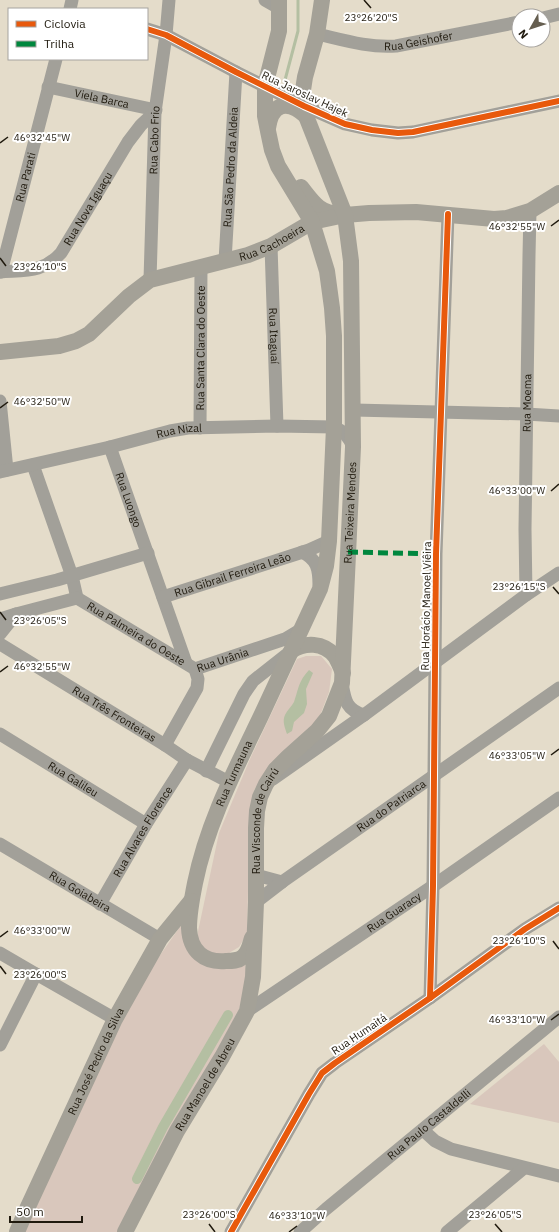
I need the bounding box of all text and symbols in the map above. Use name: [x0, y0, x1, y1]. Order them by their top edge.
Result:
legend: [8, 8, 148, 60]
north arrow: [511, 8, 551, 48]
text: 23°26'20"S: [344, 11, 398, 24]
text: Ciclovia: [44, 16, 86, 31]
text: N: [515, 27, 531, 42]
street label: Rua Geishofer: [384, 28, 454, 53]
text: Trilha: [44, 36, 75, 51]
street label: Rua Jaroslav Hajek: [260, 68, 351, 120]
street label: Viela Barca: [73, 86, 130, 111]
street label: Rua Cabo Frio: [146, 105, 163, 175]
street label: Rua São Pedro da Aldeia: [220, 106, 241, 228]
text: 46°32'45"W: [14, 131, 70, 144]
street label: Rua Parati: [12, 151, 39, 203]
street label: Rua Nova Iguaçu: [60, 169, 115, 248]
text: 46°32'55"W: [489, 220, 545, 233]
street label: Rua Cachoeira: [237, 221, 307, 264]
text: 23°26'10"S: [13, 260, 67, 273]
street label: Rua Santa Clara do Oeste: [193, 285, 208, 411]
street label: Rua Itaguaí: [266, 307, 282, 365]
street label: Rua Moema: [519, 374, 534, 432]
text: 46°32'50"W: [14, 395, 70, 408]
street label: Rua Nizal: [155, 421, 202, 441]
street label: Rua Teixeira Mendes: [341, 461, 359, 564]
street label: Rua Luongo: [112, 470, 145, 529]
text: 46°33'00"W: [489, 484, 545, 497]
street label: Rua Horácio Manoel Viêira: [418, 541, 434, 671]
street label: Rua Gibrail Ferreira Leão: [172, 549, 292, 600]
text: 23°26'15"S: [492, 580, 546, 593]
street label: Rua Palmeira do Oeste: [84, 599, 188, 669]
text: 23°26'05"S: [13, 614, 67, 627]
street label: Rua Urânia: [195, 645, 250, 675]
text: 46°32'55"W: [14, 660, 70, 673]
street label: Rua Três Fronteiras: [70, 683, 159, 745]
street label: Rua Turmauna: [213, 738, 255, 809]
text: 46°33'05"W: [489, 749, 545, 762]
street label: Rua Galileu: [46, 758, 101, 800]
street label: Rua Visconde de Cairú: [249, 765, 282, 874]
street label: Rua do Patriarca: [354, 776, 429, 835]
street label: Rua Alvares Florence: [110, 783, 175, 880]
street label: Rua Goiabeira: [47, 868, 113, 915]
street label: Rua Guaracy: [364, 889, 424, 936]
text: 46°33'00"W: [14, 924, 70, 937]
text: 23°26'10"S: [492, 934, 546, 947]
text: 23°26'00"S: [13, 968, 67, 981]
street label: Rua José Pedro da Silva: [64, 1005, 127, 1117]
street label: Rua Humaitá: [329, 1010, 389, 1058]
text: 46°33'10"W: [489, 1013, 545, 1026]
street label: Rua Manoel de Abreu: [172, 1036, 238, 1133]
street label: Rua Paulo Castaldelli: [384, 1086, 473, 1163]
scale bar: [10, 1198, 82, 1224]
text: 50 m: [16, 1204, 44, 1219]
text: 23°26'00"S: [182, 1208, 236, 1221]
text: 23°26'05"S: [468, 1208, 522, 1221]
text: 46°33'10"W: [269, 1209, 325, 1222]

